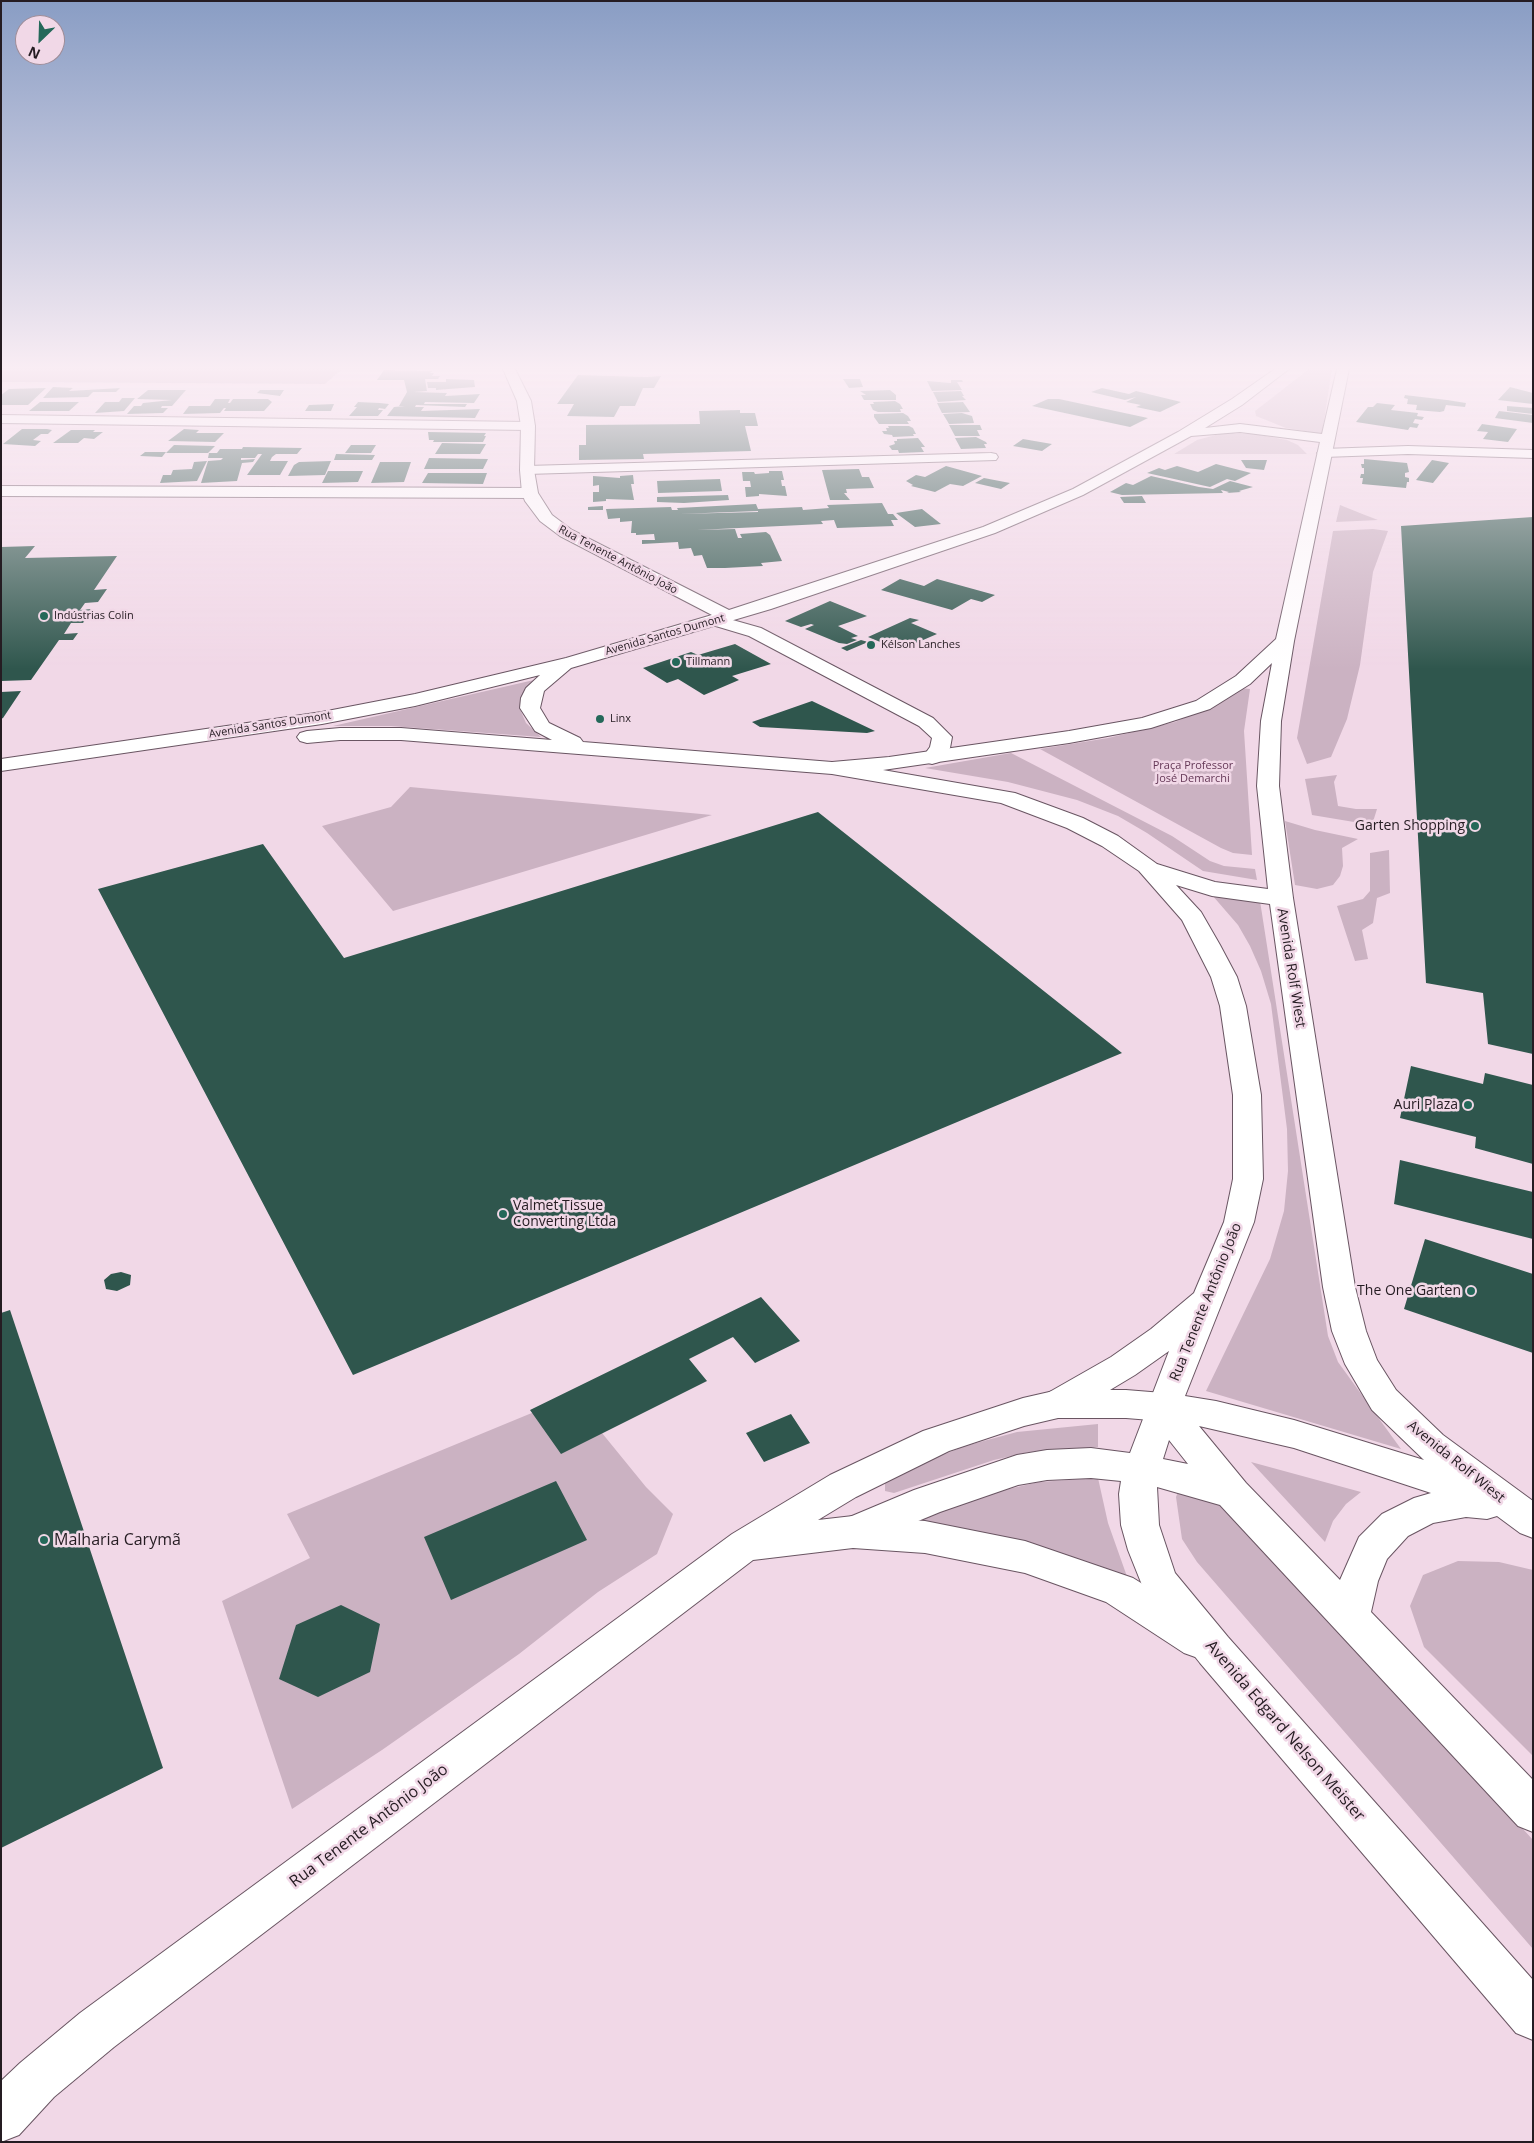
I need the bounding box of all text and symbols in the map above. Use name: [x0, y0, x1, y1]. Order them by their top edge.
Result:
north arrow: [15, 15, 65, 65]
text: N: [25, 42, 43, 64]
street label: Rua Tenente Antônio João: [556, 523, 680, 597]
place label: Indústrias Colin: [54, 609, 134, 623]
marker: Indústrias Colin: [38, 610, 50, 622]
street label: Avenida Santos Dumont: [604, 612, 726, 658]
place label: Kélson Lanches: [881, 638, 960, 652]
marker: Kélson Lanches: [865, 639, 877, 651]
place label: Tillmann: [686, 655, 730, 669]
marker: Tillmann: [670, 656, 682, 668]
street label: Avenida Santos Dumont: [208, 709, 332, 741]
place label: Linx: [610, 712, 631, 726]
marker: Linx: [594, 713, 606, 725]
park label: Praça Professor José Demarchi: [1153, 759, 1233, 785]
place label: Garten Shopping: [1355, 818, 1465, 834]
marker: Garten Shopping: [1469, 820, 1481, 832]
street label: Avenida Rolf Wiest: [1273, 907, 1309, 1029]
place label: Auri Plaza: [1394, 1097, 1458, 1113]
marker: Auri Plaza: [1462, 1099, 1474, 1111]
place label: Valmet Tissue Converting Ltda: [513, 1198, 616, 1230]
marker: Valmet Tissue Converting Ltda: [497, 1208, 509, 1220]
street label: Rua Tenente Antônio João: [1167, 1220, 1245, 1384]
place label: The One Garten: [1357, 1283, 1461, 1299]
marker: The One Garten: [1465, 1285, 1477, 1297]
street label: Avenida Rolf Wiest: [1404, 1417, 1508, 1507]
place label: Malharia Carymã: [54, 1530, 181, 1550]
marker: Malharia Carymã: [38, 1534, 50, 1546]
street label: Avenida Edgard Nelson Meister: [1201, 1637, 1369, 1825]
street label: Rua Tenente Antônio João: [286, 1760, 452, 1892]

